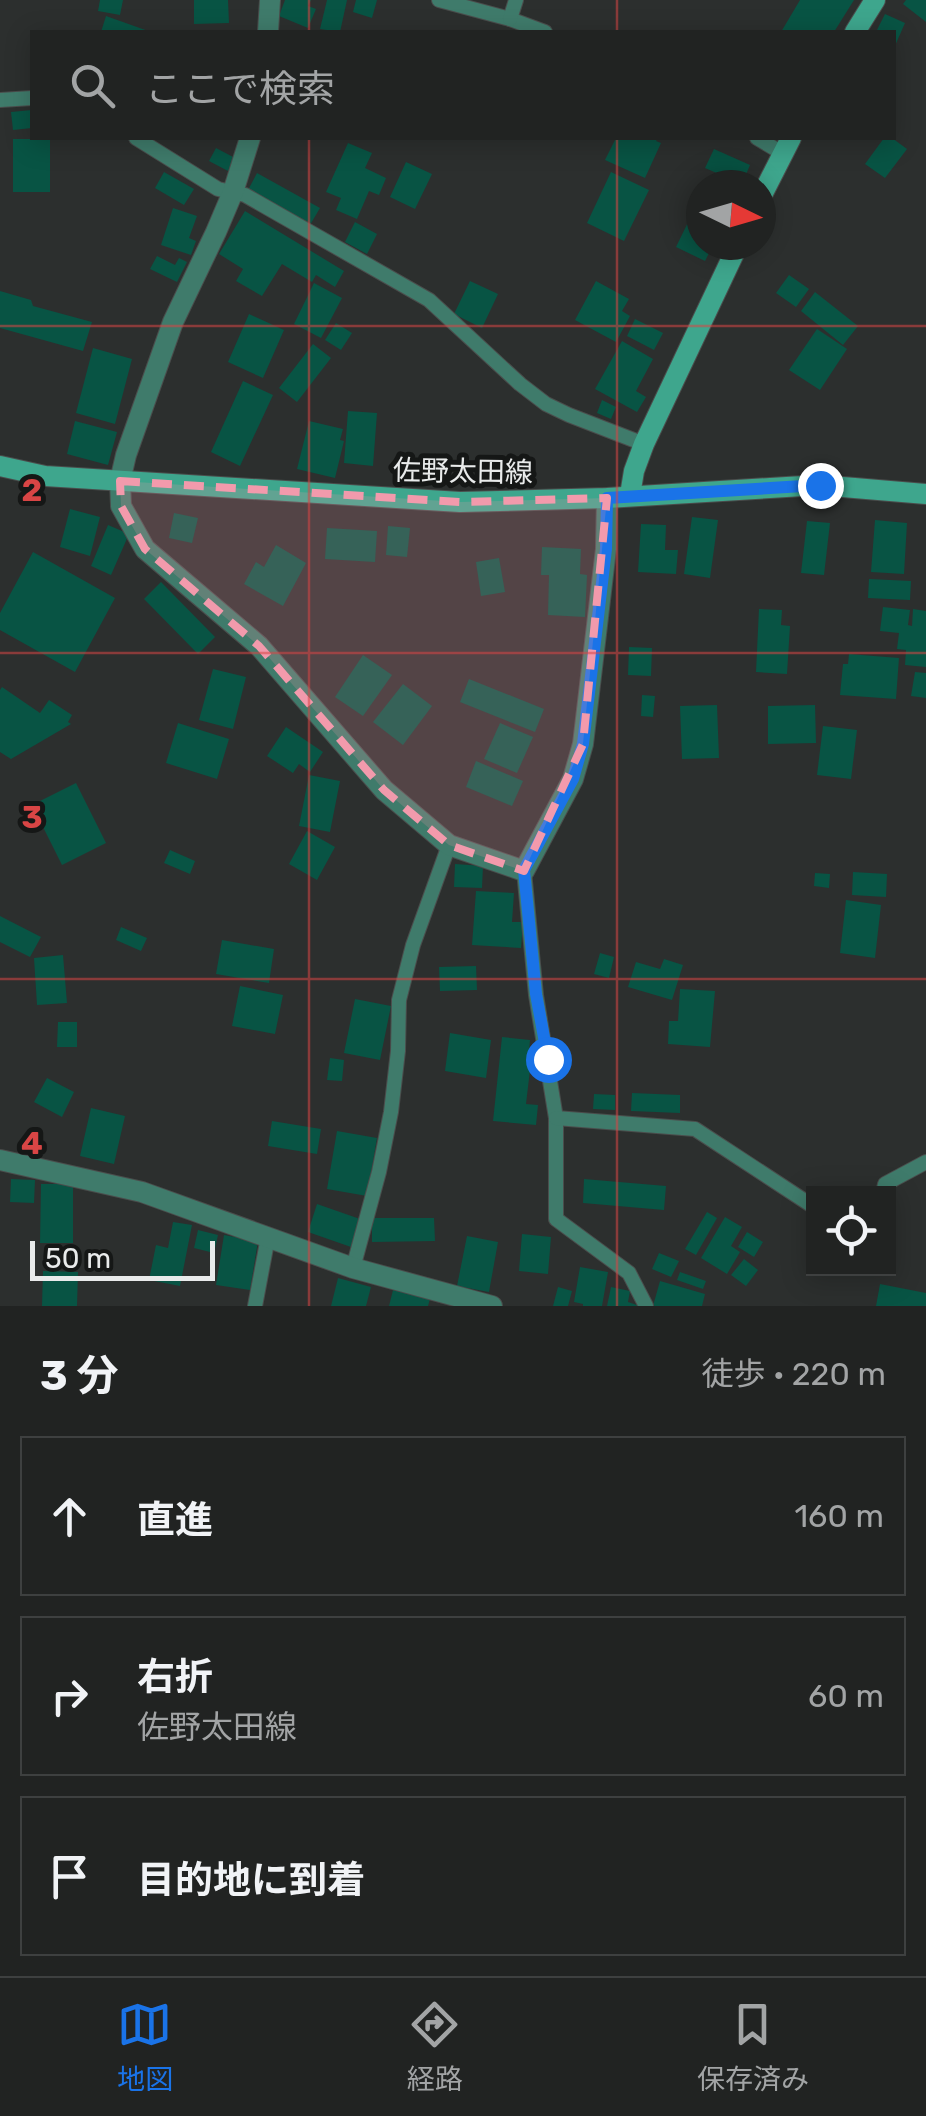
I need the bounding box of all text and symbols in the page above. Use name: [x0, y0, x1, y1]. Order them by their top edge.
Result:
search box: [30, 30, 896, 140]
icon: search: [65, 58, 120, 113]
text: ここで検索: [145, 66, 335, 112]
north arrow: [686, 170, 776, 260]
street label: 佐野太田線: [393, 454, 533, 489]
route end: [798, 463, 844, 509]
text: 2: [22, 471, 42, 509]
text: 3: [21, 798, 43, 836]
route start: [526, 1037, 572, 1083]
text: 4: [21, 1124, 43, 1162]
map controls: [806, 1186, 896, 1276]
button: locate: [806, 1186, 896, 1276]
scale bar: [30, 1236, 215, 1280]
text: 50 m: [45, 1242, 111, 1275]
text: 3 分: [40, 1351, 119, 1401]
text: 徒歩 · 220 m: [702, 1355, 886, 1393]
icon: ahead: [42, 1489, 97, 1544]
text: 直進: [137, 1497, 213, 1543]
text: 160 m: [794, 1497, 884, 1535]
text: 右折: [137, 1654, 213, 1700]
icon: right: [42, 1669, 97, 1724]
text: 60 m: [808, 1677, 884, 1715]
text: 佐野太田線: [137, 1708, 297, 1746]
icon: arrive: [42, 1849, 97, 1904]
text: 目的地に到着: [137, 1857, 365, 1903]
tab: 地図: [117, 1997, 173, 2097]
tab: 経路: [407, 1997, 463, 2097]
tab: 保存済み: [697, 1997, 809, 2097]

